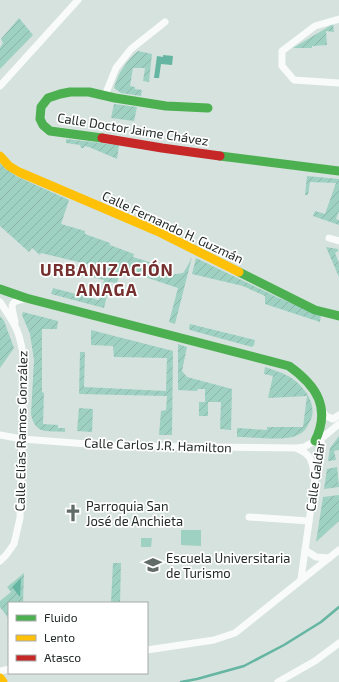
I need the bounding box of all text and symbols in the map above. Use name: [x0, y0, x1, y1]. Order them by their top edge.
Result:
street label: Calle Doctor Jaime Chávez: [56, 109, 210, 149]
street label: Calle Fernando H. Guzmán: [100, 187, 246, 267]
district label: URBANIZACIÓN ANAGA: [40, 259, 174, 299]
street label: Calle Elías Ramos González: [12, 350, 30, 512]
street label: Calle Carlos J.R. Hamilton: [84, 434, 232, 456]
street label: Calle Galdar: [302, 440, 328, 512]
place label: Parroquia San José de Anchieta: [86, 498, 183, 529]
church icon: Parroquia San José de Anchieta: [63, 503, 83, 523]
place label: Escuela Universitaria de Turismo: [166, 550, 290, 581]
school or university icon: Escuela Universitaria de Turismo: [143, 555, 163, 575]
legend: [8, 602, 148, 674]
text: Fluido: [44, 610, 78, 624]
text: Lento: [44, 630, 75, 644]
text: Atasco: [44, 650, 81, 664]

